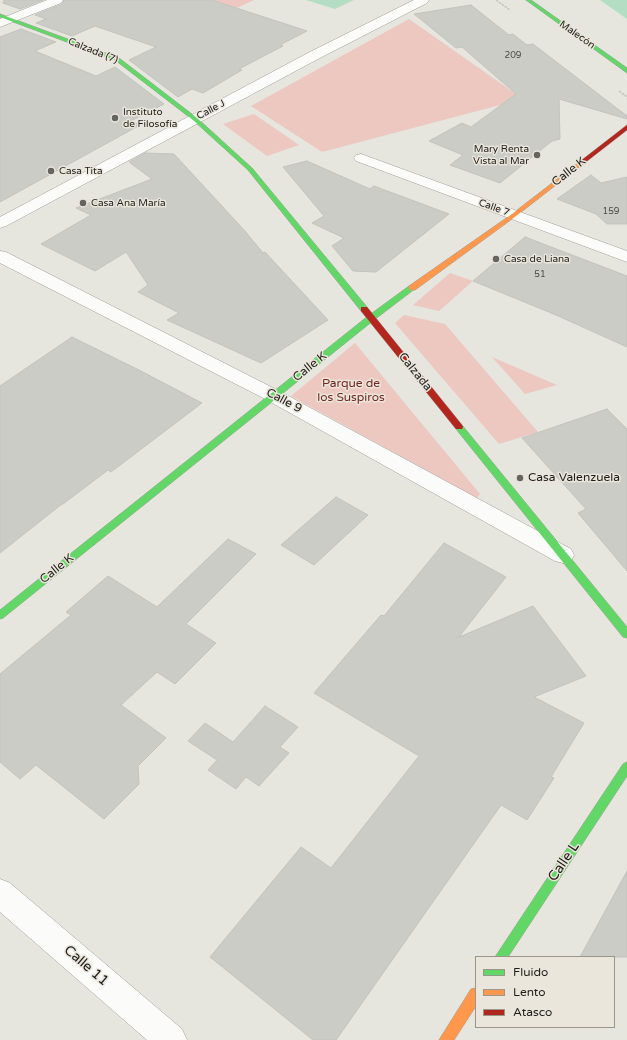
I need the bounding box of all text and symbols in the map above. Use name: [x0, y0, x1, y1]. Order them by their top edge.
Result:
street label: Malecón: [557, 18, 597, 52]
street label: Calzada (7): [66, 36, 120, 66]
house number: 209: [505, 51, 521, 61]
street label: Calle J: [195, 98, 227, 122]
place label: Instituto de Filosofía: [123, 106, 177, 130]
marker: Instituto de Filosofía: [110, 113, 120, 123]
place label: Mary Renta Vista al Mar: [473, 143, 529, 166]
marker: Mary Renta Vista al Mar: [532, 150, 542, 160]
street label: Calle K: [549, 154, 589, 190]
place label: Casa Tita: [59, 165, 103, 177]
marker: Casa Tita: [46, 166, 56, 176]
place label: Casa Ana María: [91, 197, 166, 209]
street label: Calle 7: [477, 197, 511, 219]
marker: Casa Ana María: [78, 198, 88, 208]
house number: 159: [603, 207, 619, 217]
place label: Casa de Liana: [504, 253, 570, 265]
marker: Casa de Liana: [491, 254, 501, 264]
house number: 51: [534, 270, 546, 280]
street label: Calle K: [290, 349, 330, 385]
street label: Calzada: [395, 350, 435, 394]
park label: Parque de los Suspiros: [317, 377, 385, 405]
street label: Calle 9: [264, 386, 304, 416]
place label: Casa Valenzuela: [528, 471, 620, 485]
marker: Casa Valenzuela: [515, 473, 525, 483]
street label: Calle K: [37, 551, 77, 587]
street label: Calle L: [545, 839, 583, 885]
street label: Calle 11: [60, 942, 112, 990]
legend: [475, 956, 615, 1028]
text: Fluido: [513, 965, 548, 979]
text: Lento: [513, 985, 546, 999]
text: Atasco: [513, 1005, 552, 1019]

